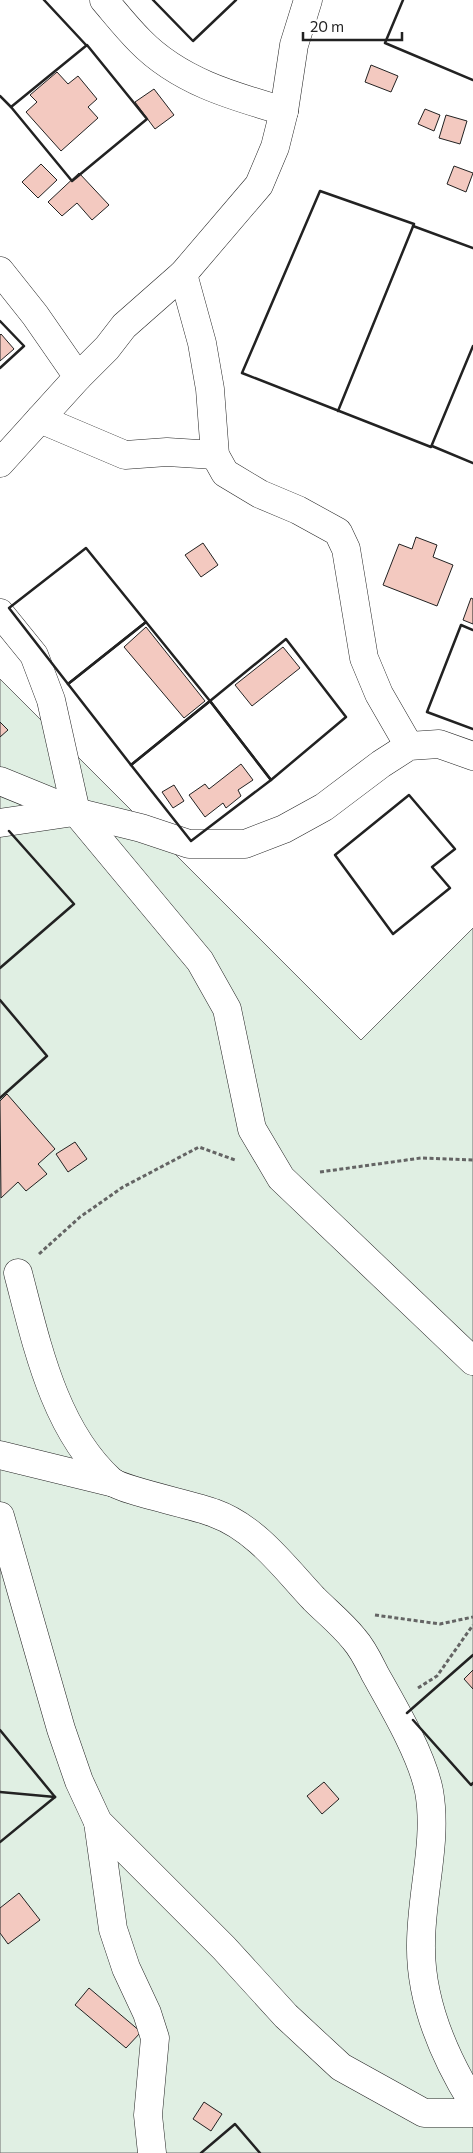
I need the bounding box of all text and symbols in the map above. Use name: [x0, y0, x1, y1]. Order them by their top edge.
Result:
scale bar: [303, 10, 402, 42]
text: 20 m: [310, 17, 344, 35]

